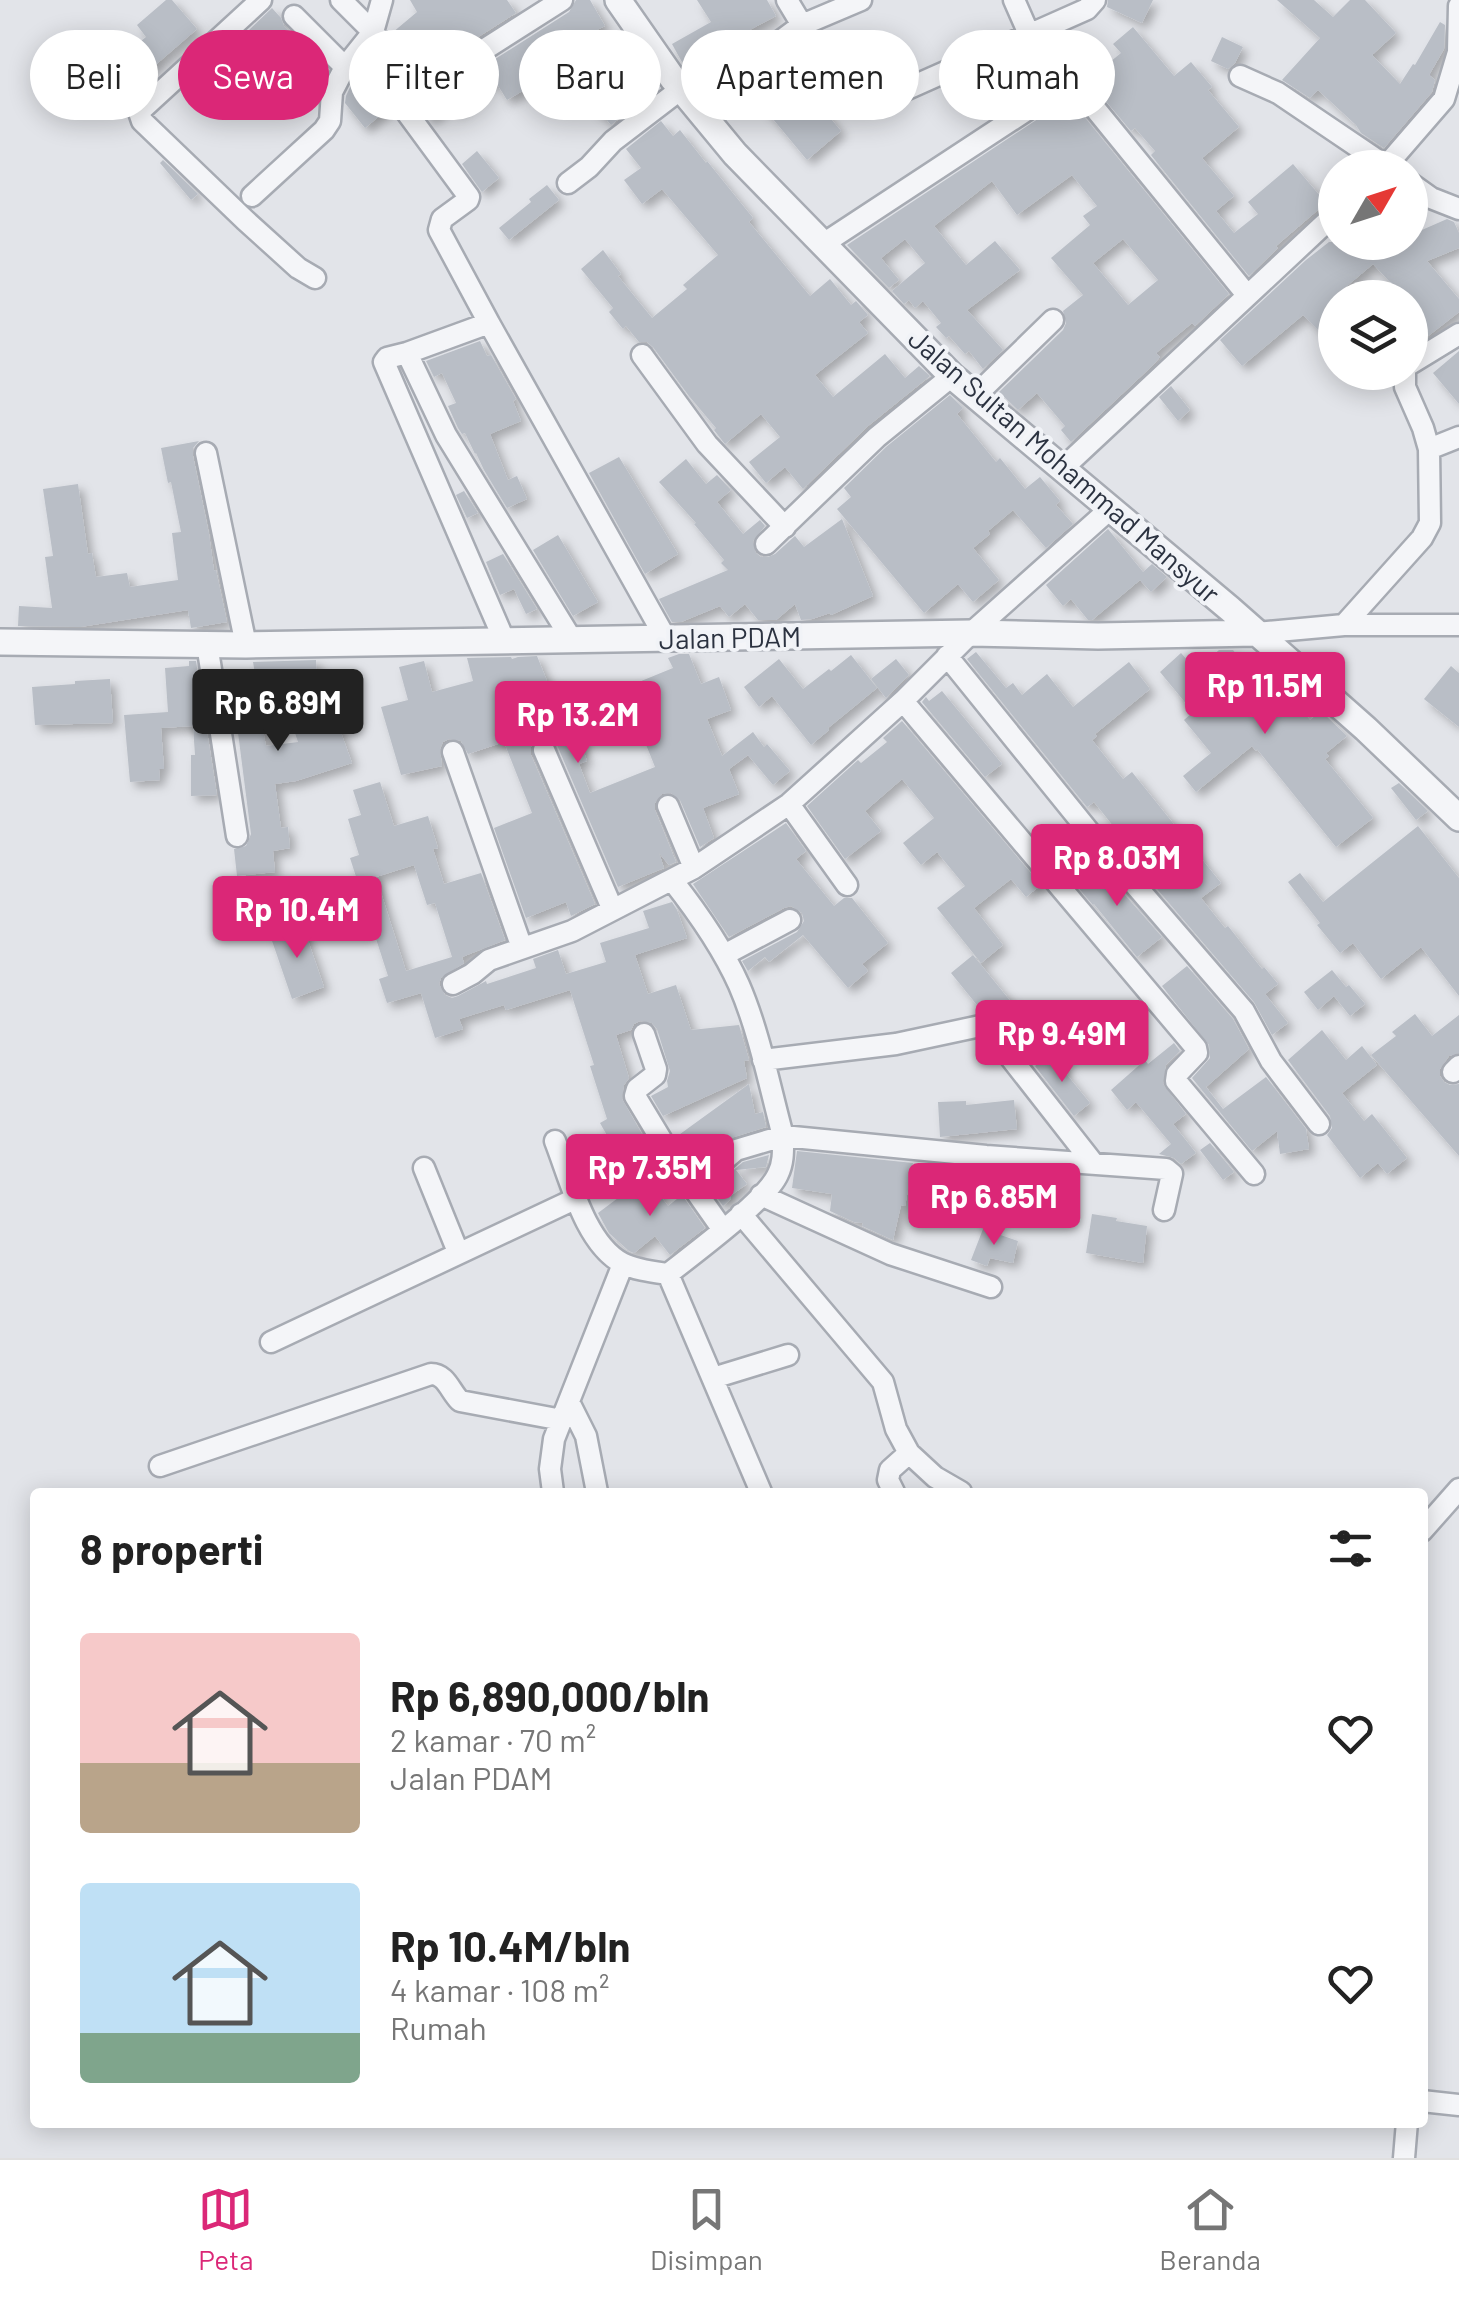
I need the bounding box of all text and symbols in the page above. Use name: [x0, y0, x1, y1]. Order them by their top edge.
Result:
chip: Beli: [30, 30, 158, 120]
chip: Sewa: [178, 30, 329, 120]
chip: Filter: [349, 30, 499, 120]
chip: Baru: [519, 30, 661, 120]
chip: Apartemen: [681, 30, 919, 120]
chip: Rumah: [939, 30, 1115, 120]
north arrow: [1318, 150, 1428, 260]
map controls: [1318, 150, 1428, 390]
button: layers: [1318, 280, 1428, 390]
street label: Jalan Sultan Mohammad Mansyur: [902, 321, 1227, 610]
street label: Jalan PDAM: [659, 619, 801, 655]
pin: Rp 11.5M: [1162, 652, 1368, 737]
text: Rp 11.5M: [1207, 665, 1323, 703]
pin: Rp 6.89M: [175, 669, 381, 754]
pin: Rp 13.2M: [475, 681, 681, 766]
text: Rp 6.89M: [214, 682, 342, 720]
text: Rp 13.2M: [517, 694, 639, 732]
pin: Rp 8.03M: [1014, 824, 1220, 909]
text: Rp 8.03M: [1053, 837, 1181, 875]
pin: Rp 10.4M: [194, 876, 400, 961]
text: Rp 10.4M: [235, 889, 359, 927]
pin: Rp 9.49M: [959, 1000, 1165, 1085]
text: Rp 9.49M: [997, 1013, 1127, 1051]
pin: Rp 7.35M: [547, 1134, 753, 1219]
text: Rp 7.35M: [588, 1147, 712, 1185]
pin: Rp 6.85M: [891, 1163, 1097, 1248]
text: Rp 6.85M: [930, 1176, 1058, 1214]
icon: filters: [1323, 1521, 1378, 1576]
text: 8 properti: [80, 1523, 264, 1573]
text: Rp 6,890,000/bln: [390, 1670, 709, 1720]
icon: home: [160, 1673, 280, 1793]
icon: heart: [1323, 1706, 1378, 1761]
text: 2 kamar · 70 m²: [390, 1720, 596, 1758]
text: Jalan PDAM: [390, 1758, 552, 1796]
text: Rp 10.4M/bln: [390, 1920, 631, 1970]
icon: home: [160, 1923, 280, 2043]
icon: heart: [1323, 1956, 1378, 2011]
text: 4 kamar · 108 m²: [390, 1970, 609, 2008]
text: Rumah: [390, 2008, 487, 2046]
tab: Peta: [198, 2182, 254, 2276]
tab: Disimpan: [650, 2182, 763, 2276]
tab: Beranda: [1159, 2182, 1261, 2276]

